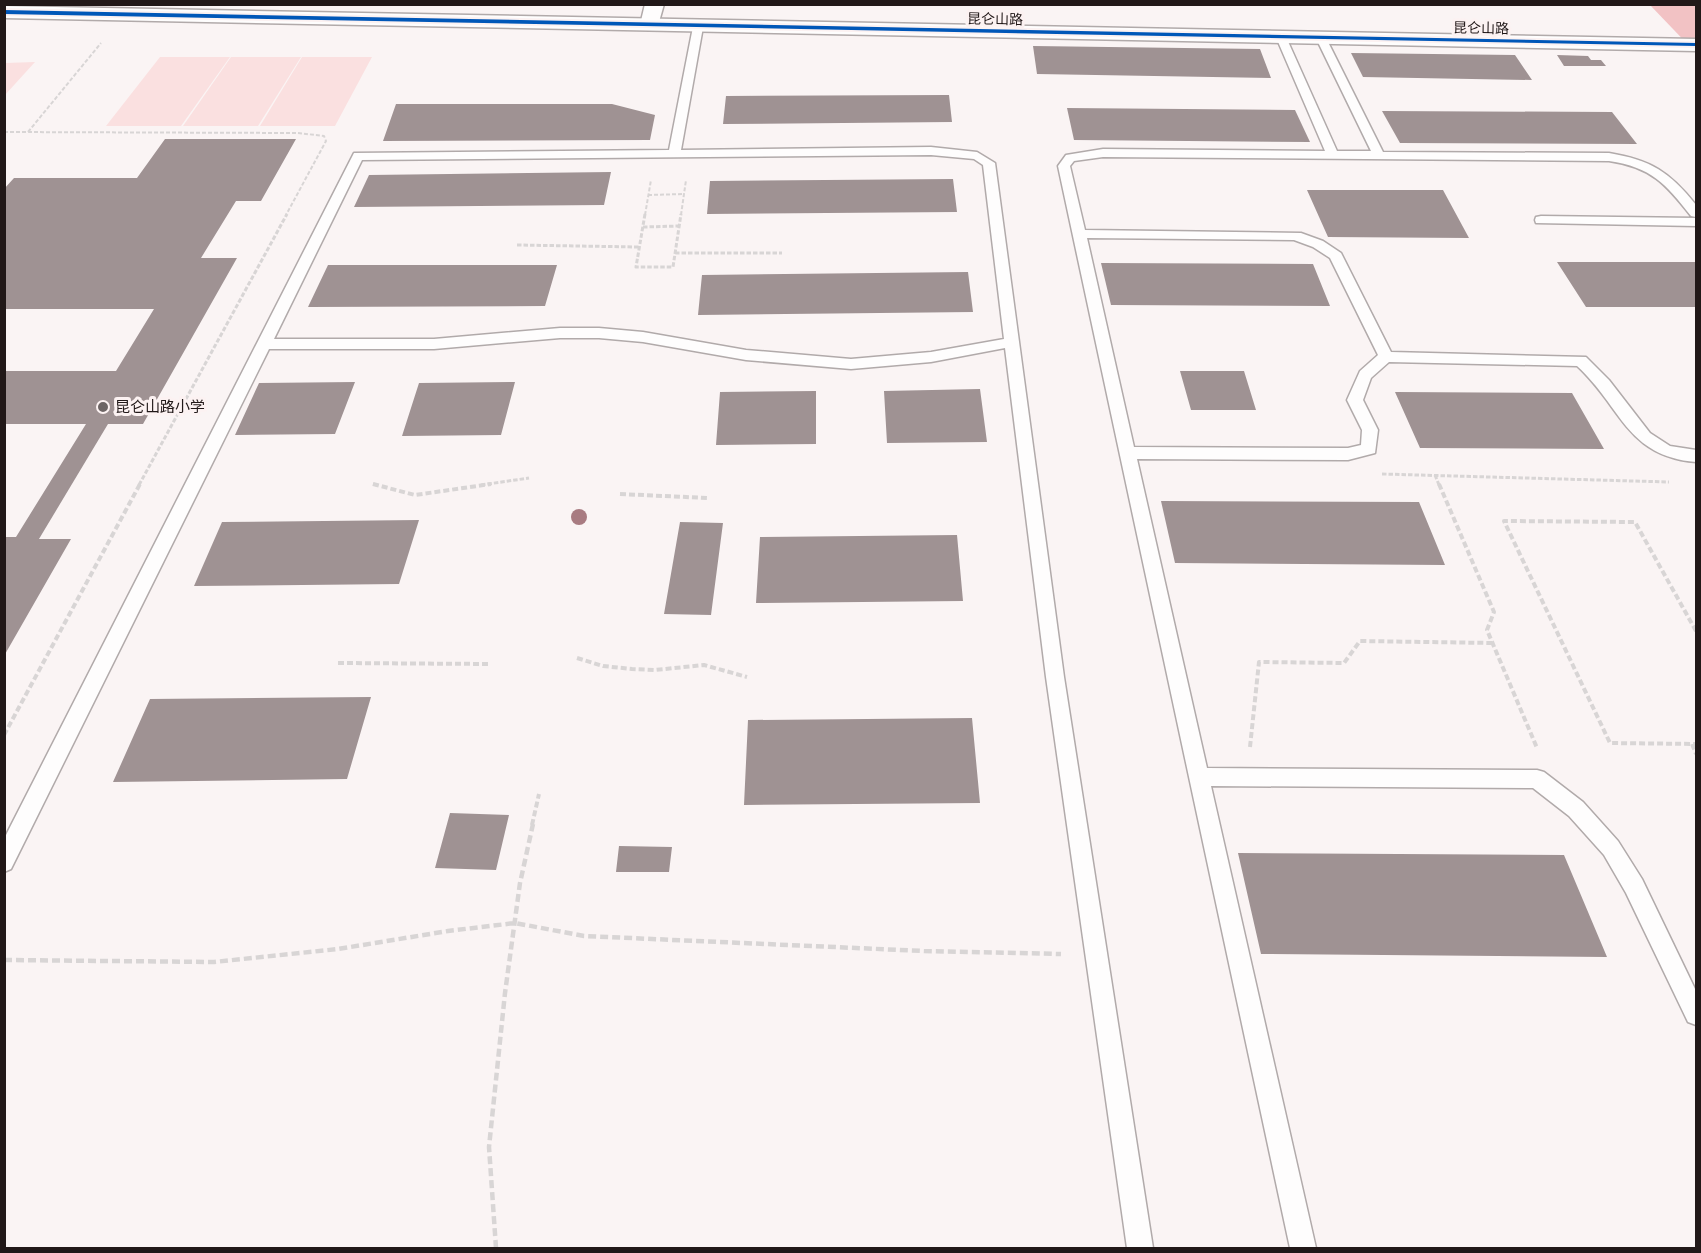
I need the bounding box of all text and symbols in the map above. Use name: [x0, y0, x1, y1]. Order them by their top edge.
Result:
street label: 昆仑山路: [967, 10, 1023, 28]
street label: 昆仑山路: [1453, 19, 1509, 37]
place label: 昆仑山路小学: [115, 397, 205, 417]
marker: 昆仑山路小学: [96, 400, 110, 414]

